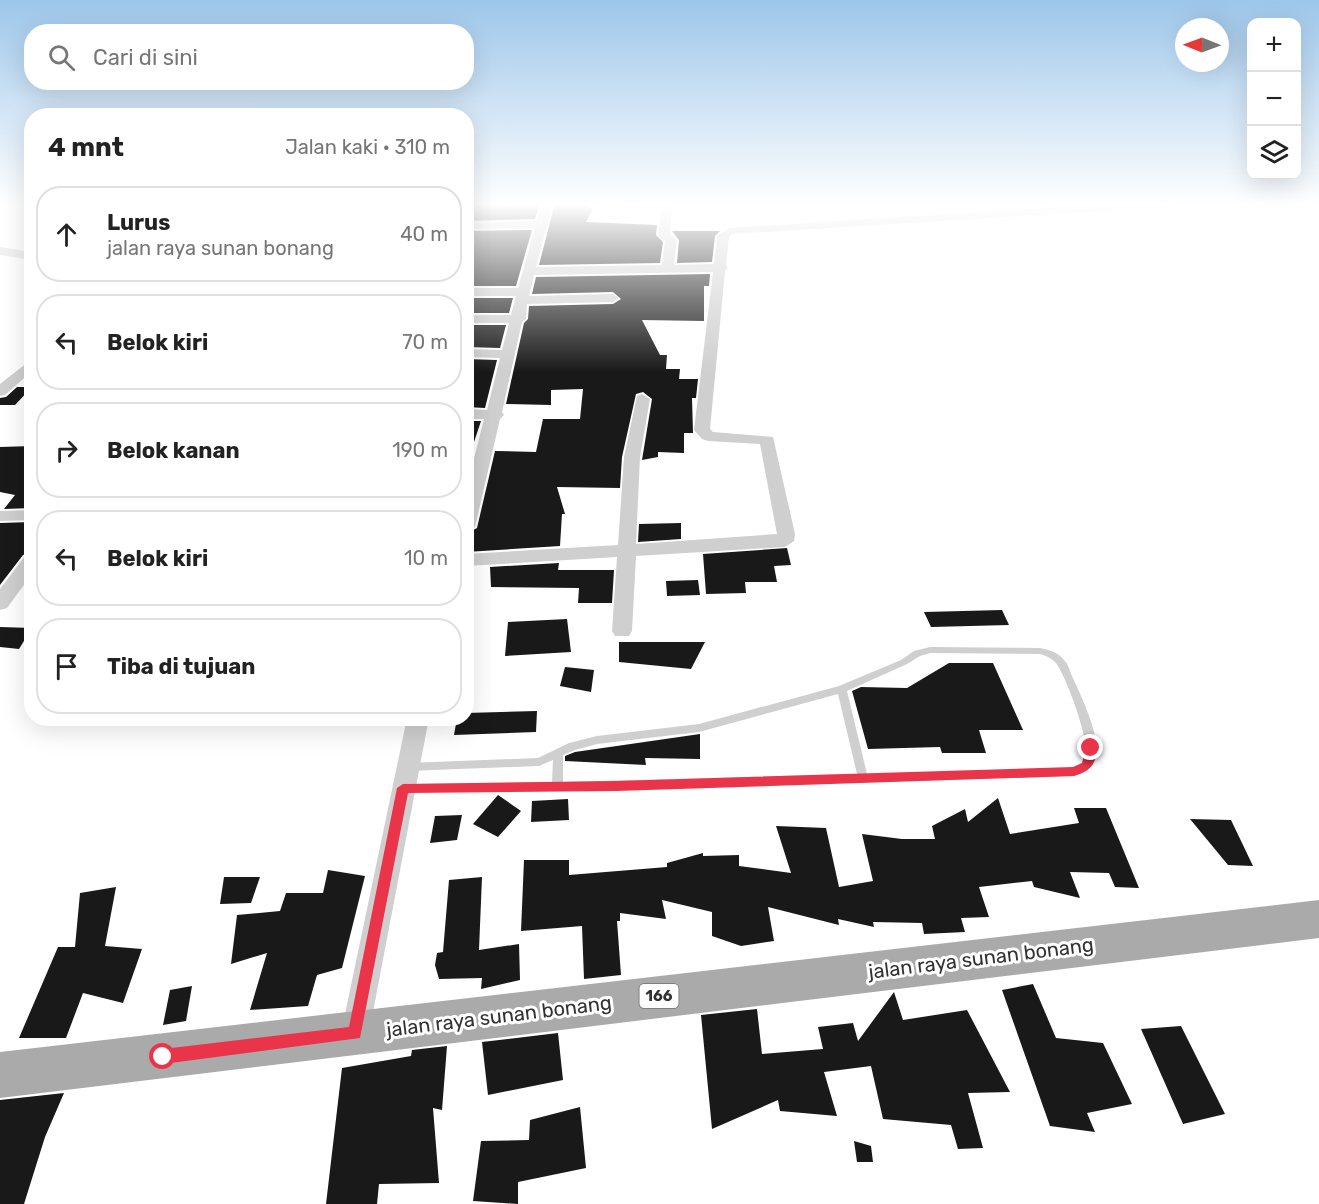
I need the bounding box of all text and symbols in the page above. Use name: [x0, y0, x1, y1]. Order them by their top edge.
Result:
north arrow: [1175, 18, 1229, 72]
map controls: [1247, 18, 1301, 180]
button: +: [1247, 18, 1301, 72]
search box: [24, 24, 474, 90]
icon: search: [45, 41, 78, 74]
text: Cari di sini: [93, 44, 198, 71]
button: −: [1247, 72, 1301, 126]
button: layers: [1247, 126, 1301, 180]
text: 4 mnt: [48, 132, 124, 163]
text: Jalan kaki · 310 m: [285, 135, 450, 159]
text: Lurus: [107, 209, 170, 236]
icon: ahead: [50, 218, 83, 251]
text: 40 m: [400, 222, 448, 246]
text: jalan raya sunan bonang: [107, 236, 334, 260]
icon: left: [50, 326, 83, 359]
text: Belok kiri: [107, 329, 208, 356]
text: 70 m: [402, 330, 448, 354]
icon: right: [50, 434, 83, 467]
text: Belok kanan: [107, 437, 240, 464]
text: 190 m: [392, 438, 448, 462]
icon: left: [50, 542, 83, 575]
text: Belok kiri: [107, 545, 208, 572]
text: 10 m: [404, 546, 448, 570]
icon: arrive: [50, 650, 83, 683]
text: Tiba di tujuan: [107, 653, 255, 680]
route end: [1077, 734, 1103, 760]
street label: jalan raya sunan bonang: [866, 932, 1095, 984]
road number: 166: [640, 984, 678, 1008]
street label: jalan raya sunan bonang: [384, 990, 613, 1042]
route start: [149, 1043, 175, 1069]

